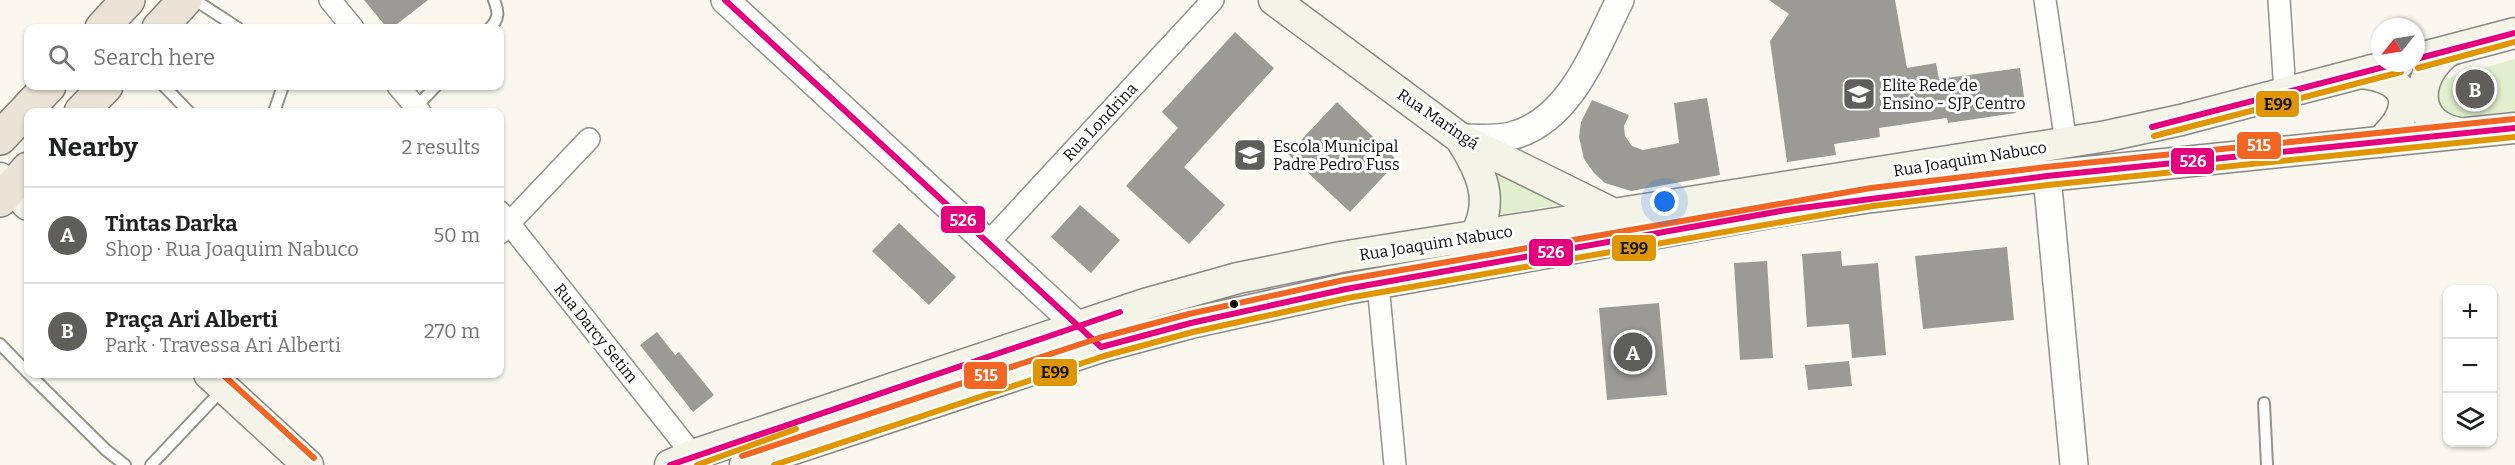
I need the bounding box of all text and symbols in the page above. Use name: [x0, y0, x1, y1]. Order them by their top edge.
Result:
north arrow: [2371, 18, 2425, 72]
search box: [24, 24, 504, 90]
icon: search: [45, 41, 78, 74]
text: Search here: [93, 44, 215, 71]
pin: B: [2456, 66, 2494, 112]
school or university icon: Elite Rede de Ensino - SJP Centro: [1841, 76, 1877, 112]
place label: Elite Rede de Ensino - SJP Centro: [1882, 76, 2025, 113]
street label: Rua Londrina: [1059, 79, 1141, 165]
street label: Rua Maringá: [1394, 85, 1483, 153]
line badge: E99: [2255, 90, 2300, 118]
text: E99: [2264, 95, 2292, 114]
line badge: 515: [2236, 131, 2282, 160]
text: Nearby: [48, 132, 138, 163]
text: 2 results: [401, 135, 480, 159]
text: 515: [2247, 136, 2271, 155]
school or university icon: Escola Municipal Padre Pedro Fuss: [1232, 137, 1268, 173]
place label: Escola Municipal Padre Pedro Fuss: [1273, 137, 1400, 174]
street label: Rua Joaquim Nabuco: [1892, 137, 2048, 181]
line badge: 526: [2170, 147, 2215, 175]
text: 526: [2179, 152, 2207, 171]
your location: [1650, 187, 1679, 216]
line badge: 526: [940, 205, 986, 234]
text: Tintas Darka: [105, 210, 238, 237]
text: 526: [949, 211, 977, 230]
street label: Rua Joaquim Nabuco: [1358, 221, 1514, 265]
text: A: [60, 223, 75, 247]
text: 50 m: [433, 223, 480, 247]
line badge: E99: [1611, 234, 1657, 262]
text: Shop · Rua Joaquim Nabuco: [105, 237, 359, 261]
line badge: 526: [1528, 238, 1574, 267]
text: E99: [1620, 239, 1648, 258]
text: 526: [1537, 243, 1565, 262]
street label: Rua Darcy Setim: [550, 280, 642, 386]
map controls: [2443, 285, 2497, 447]
button: +: [2443, 285, 2497, 339]
unlabelled marker: [1228, 298, 1240, 310]
text: Praça Ari Alberti: [105, 306, 278, 333]
text: B: [61, 319, 74, 343]
text: 270 m: [424, 319, 480, 343]
pin: A: [1614, 330, 1652, 374]
text: Park · Travessa Ari Alberti: [105, 333, 341, 357]
button: −: [2443, 339, 2497, 393]
line badge: E99: [1032, 358, 1078, 387]
line badge: 515: [963, 361, 1008, 390]
text: E99: [1041, 363, 1069, 382]
text: 515: [974, 366, 998, 385]
button: layers: [2443, 393, 2497, 447]

